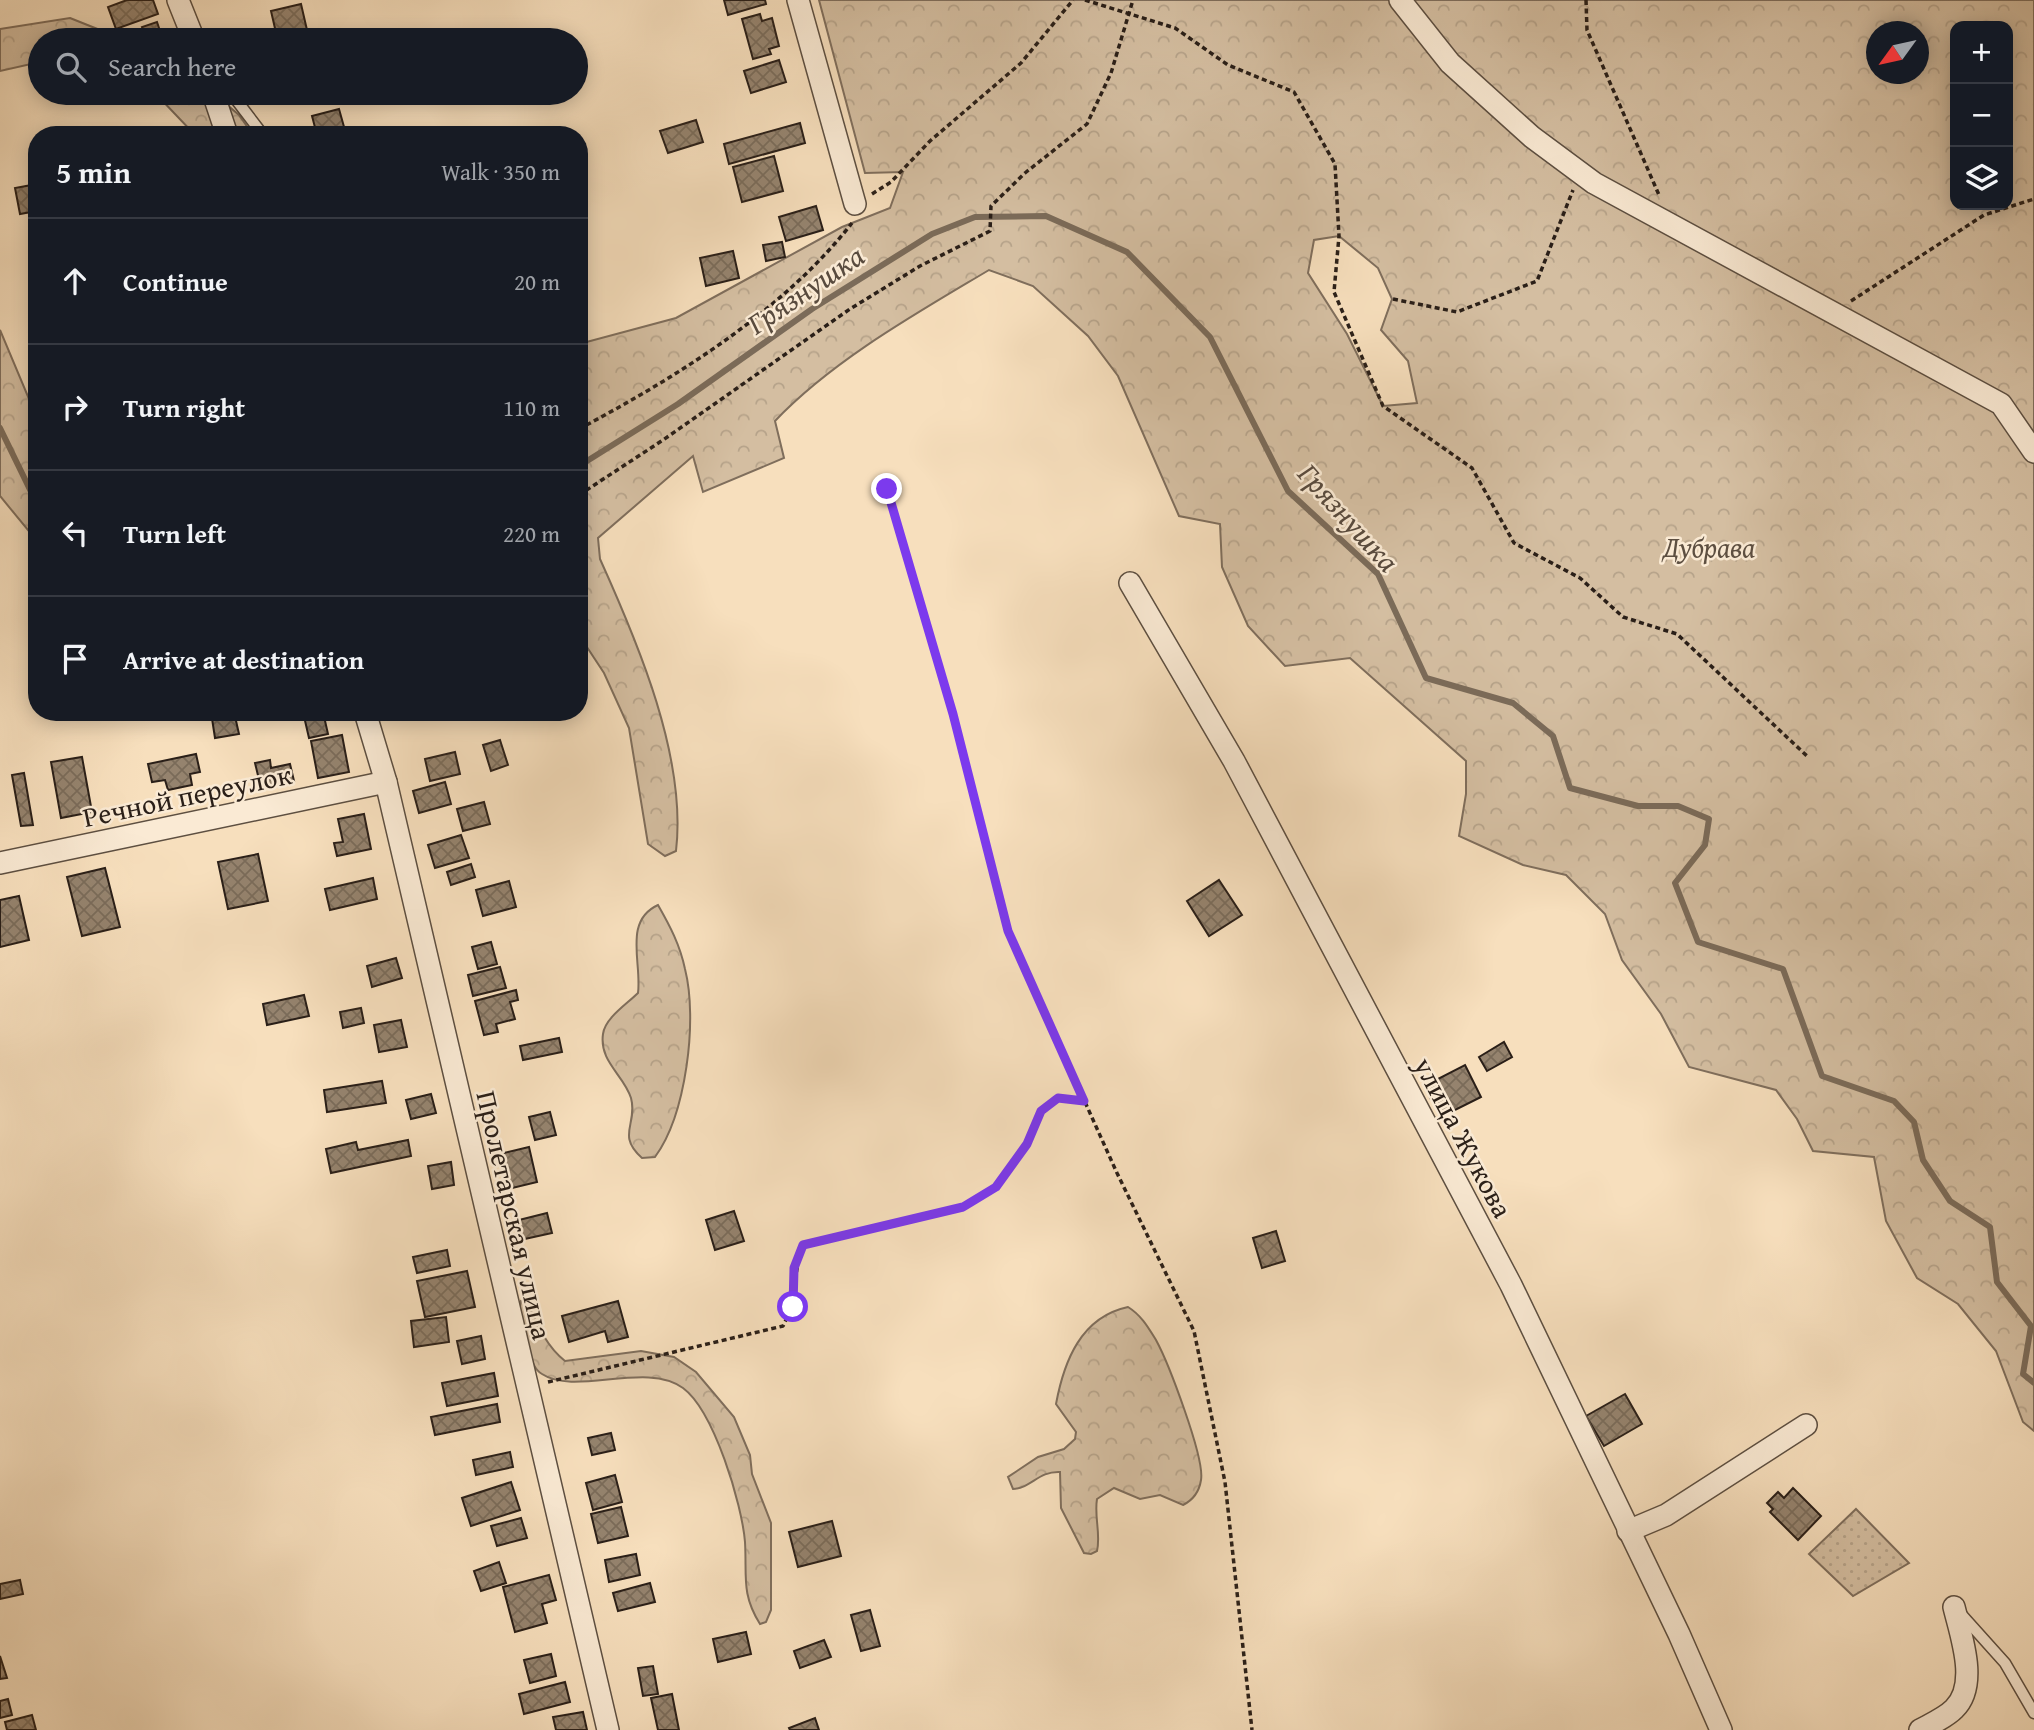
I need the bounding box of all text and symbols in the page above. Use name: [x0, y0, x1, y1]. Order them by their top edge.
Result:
north arrow: [1866, 21, 1929, 84]
map controls: [1950, 21, 2013, 210]
button: +: [1950, 21, 2013, 84]
search box: [28, 28, 588, 105]
text: Search here: [108, 47, 236, 86]
icon: search: [52, 48, 90, 86]
button: −: [1950, 84, 2013, 147]
button: layers: [1950, 147, 2013, 210]
text: 5 min: [56, 150, 131, 194]
text: Walk · 350 m: [441, 155, 560, 188]
water label: Грязнушка: [737, 233, 873, 345]
icon: ahead: [56, 262, 94, 300]
text: Continue: [123, 262, 228, 301]
text: 20 m: [514, 265, 560, 298]
icon: right: [56, 388, 94, 426]
text: Turn right: [123, 388, 245, 427]
text: 110 m: [503, 391, 560, 424]
water label: Грязнушка: [1287, 452, 1410, 581]
route end: [871, 473, 902, 504]
icon: left: [56, 514, 94, 552]
text: Turn left: [123, 514, 226, 553]
text: 220 m: [503, 517, 560, 550]
park label: Дубрава: [1661, 526, 1755, 567]
icon: arrive: [56, 640, 94, 678]
text: Arrive at destination: [123, 640, 364, 679]
street label: Речной переулок: [79, 753, 295, 837]
street label: улица Жукова: [1404, 1048, 1524, 1225]
street label: Пролетарская улица: [466, 1087, 564, 1344]
route start: [777, 1291, 808, 1322]

